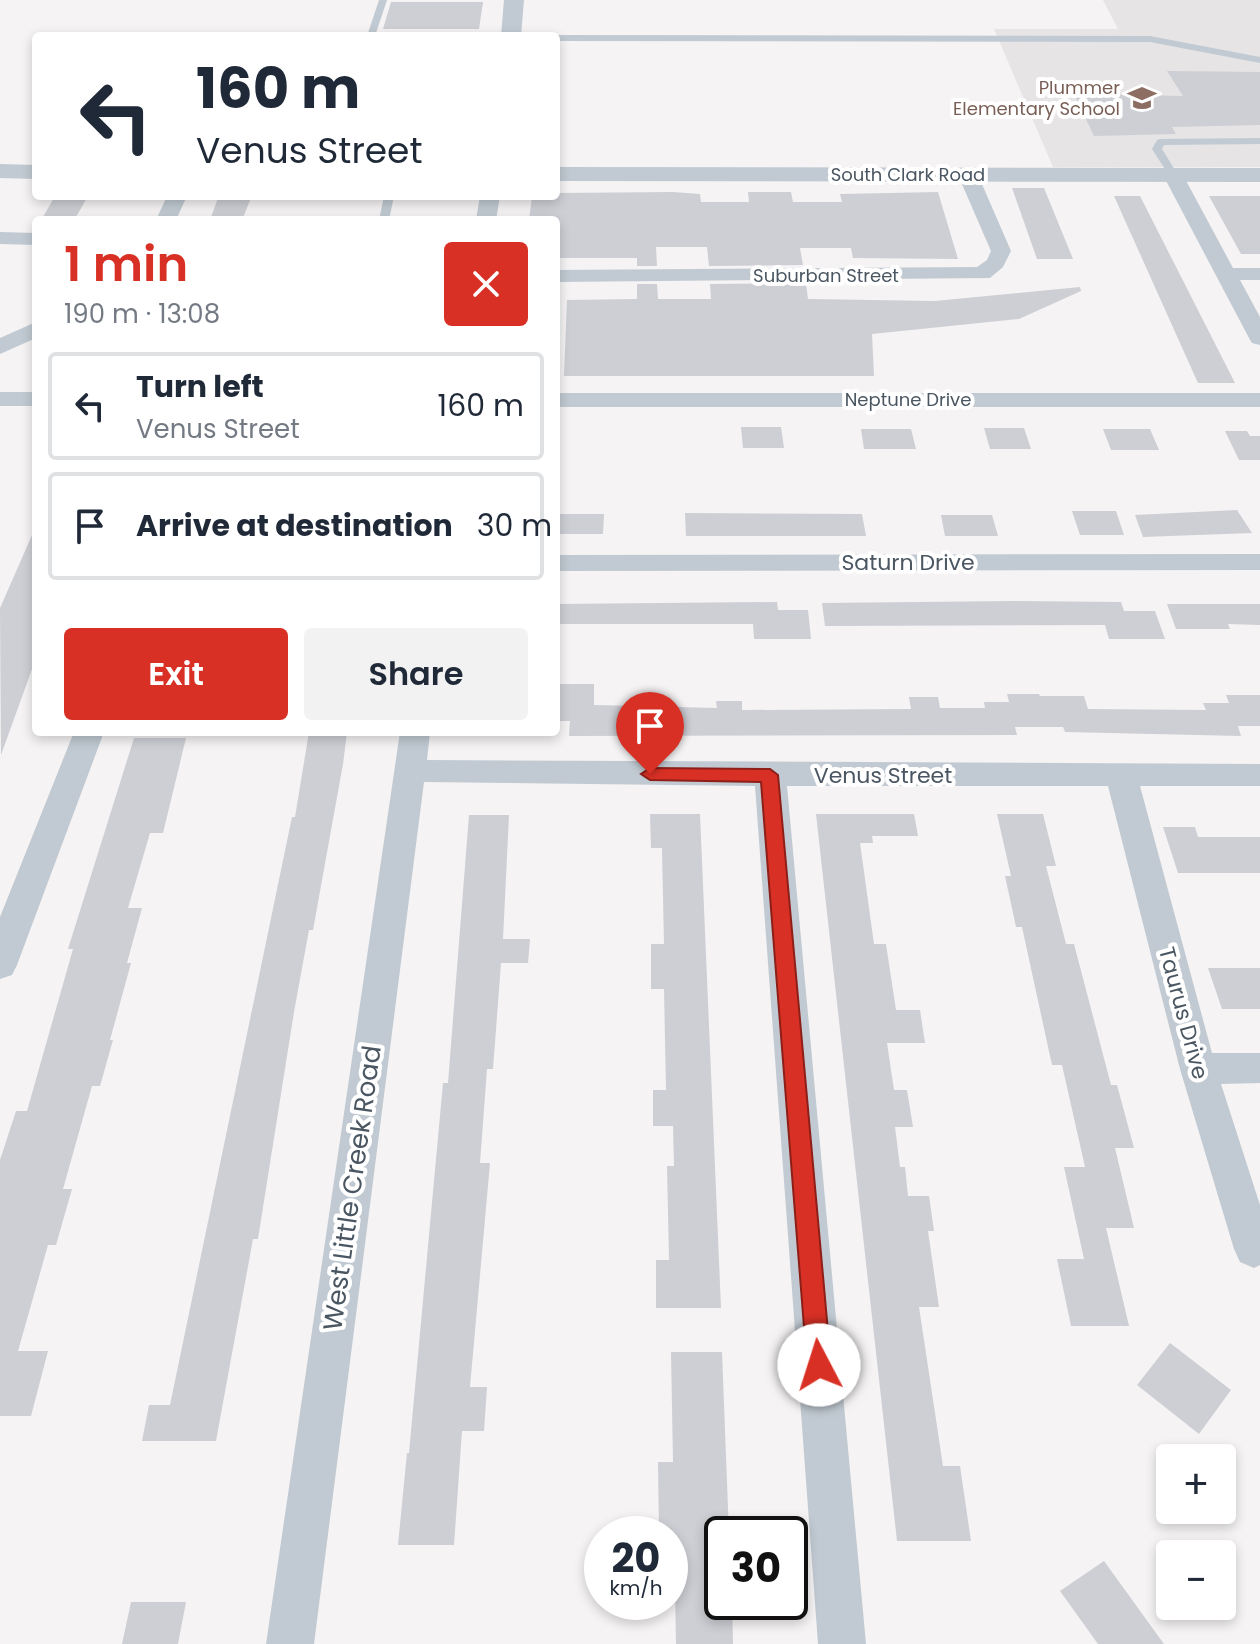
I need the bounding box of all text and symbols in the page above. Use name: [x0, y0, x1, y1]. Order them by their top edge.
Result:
text: 160 m: [196, 49, 360, 128]
icon: left: [64, 64, 168, 168]
place label: Plummer Elementary School: [953, 75, 1120, 121]
school or university icon: Plummer Elementary School: [1127, 83, 1157, 113]
text: Venus Street: [196, 125, 423, 176]
street label: South Clark Road: [831, 162, 985, 187]
text: 1 min: [64, 231, 188, 298]
button: close: [444, 242, 528, 326]
street label: Suburban Street: [753, 263, 899, 288]
text: 190 m · 13:08: [64, 296, 220, 332]
text: Turn left: [136, 365, 264, 408]
icon: left: [68, 384, 112, 428]
text: 160 m: [438, 384, 524, 427]
street label: Neptune Drive: [845, 387, 971, 412]
text: Venus Street: [136, 411, 300, 447]
icon: arrive: [68, 504, 112, 548]
text: Arrive at destination: [136, 504, 453, 547]
text: 30 m: [477, 504, 552, 547]
street label: Saturn Drive: [841, 547, 975, 578]
button: Exit: [64, 628, 288, 720]
button: Share: [304, 628, 528, 720]
pin: [616, 692, 684, 774]
icon: arrive: [628, 704, 672, 748]
street label: Venus Street: [814, 760, 952, 791]
street label: Taurus Drive: [1151, 944, 1216, 1083]
street label: West Little Creek Road: [314, 1043, 390, 1333]
position arrow: [777, 1323, 861, 1407]
map controls: [1156, 1444, 1236, 1620]
button: +: [1156, 1444, 1236, 1524]
speed limit sign: 30: [704, 1516, 808, 1620]
text: 20: [612, 1530, 660, 1586]
button: −: [1156, 1540, 1236, 1620]
text: km/h: [609, 1574, 663, 1602]

